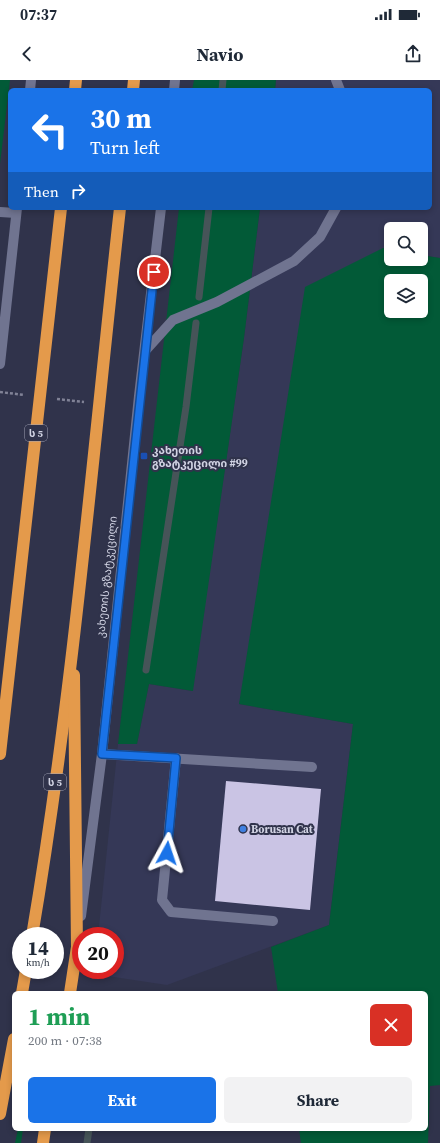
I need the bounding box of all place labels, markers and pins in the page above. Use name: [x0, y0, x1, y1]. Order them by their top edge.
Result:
pin: [137, 255, 171, 289]
place label: კახეთის გზატკეცილი #99: [152, 443, 248, 471]
marker: კახეთის გზატკეცილი #99: [139, 451, 149, 461]
place label: Borusan Cat: [251, 822, 314, 837]
marker: Borusan Cat: [238, 824, 248, 834]

